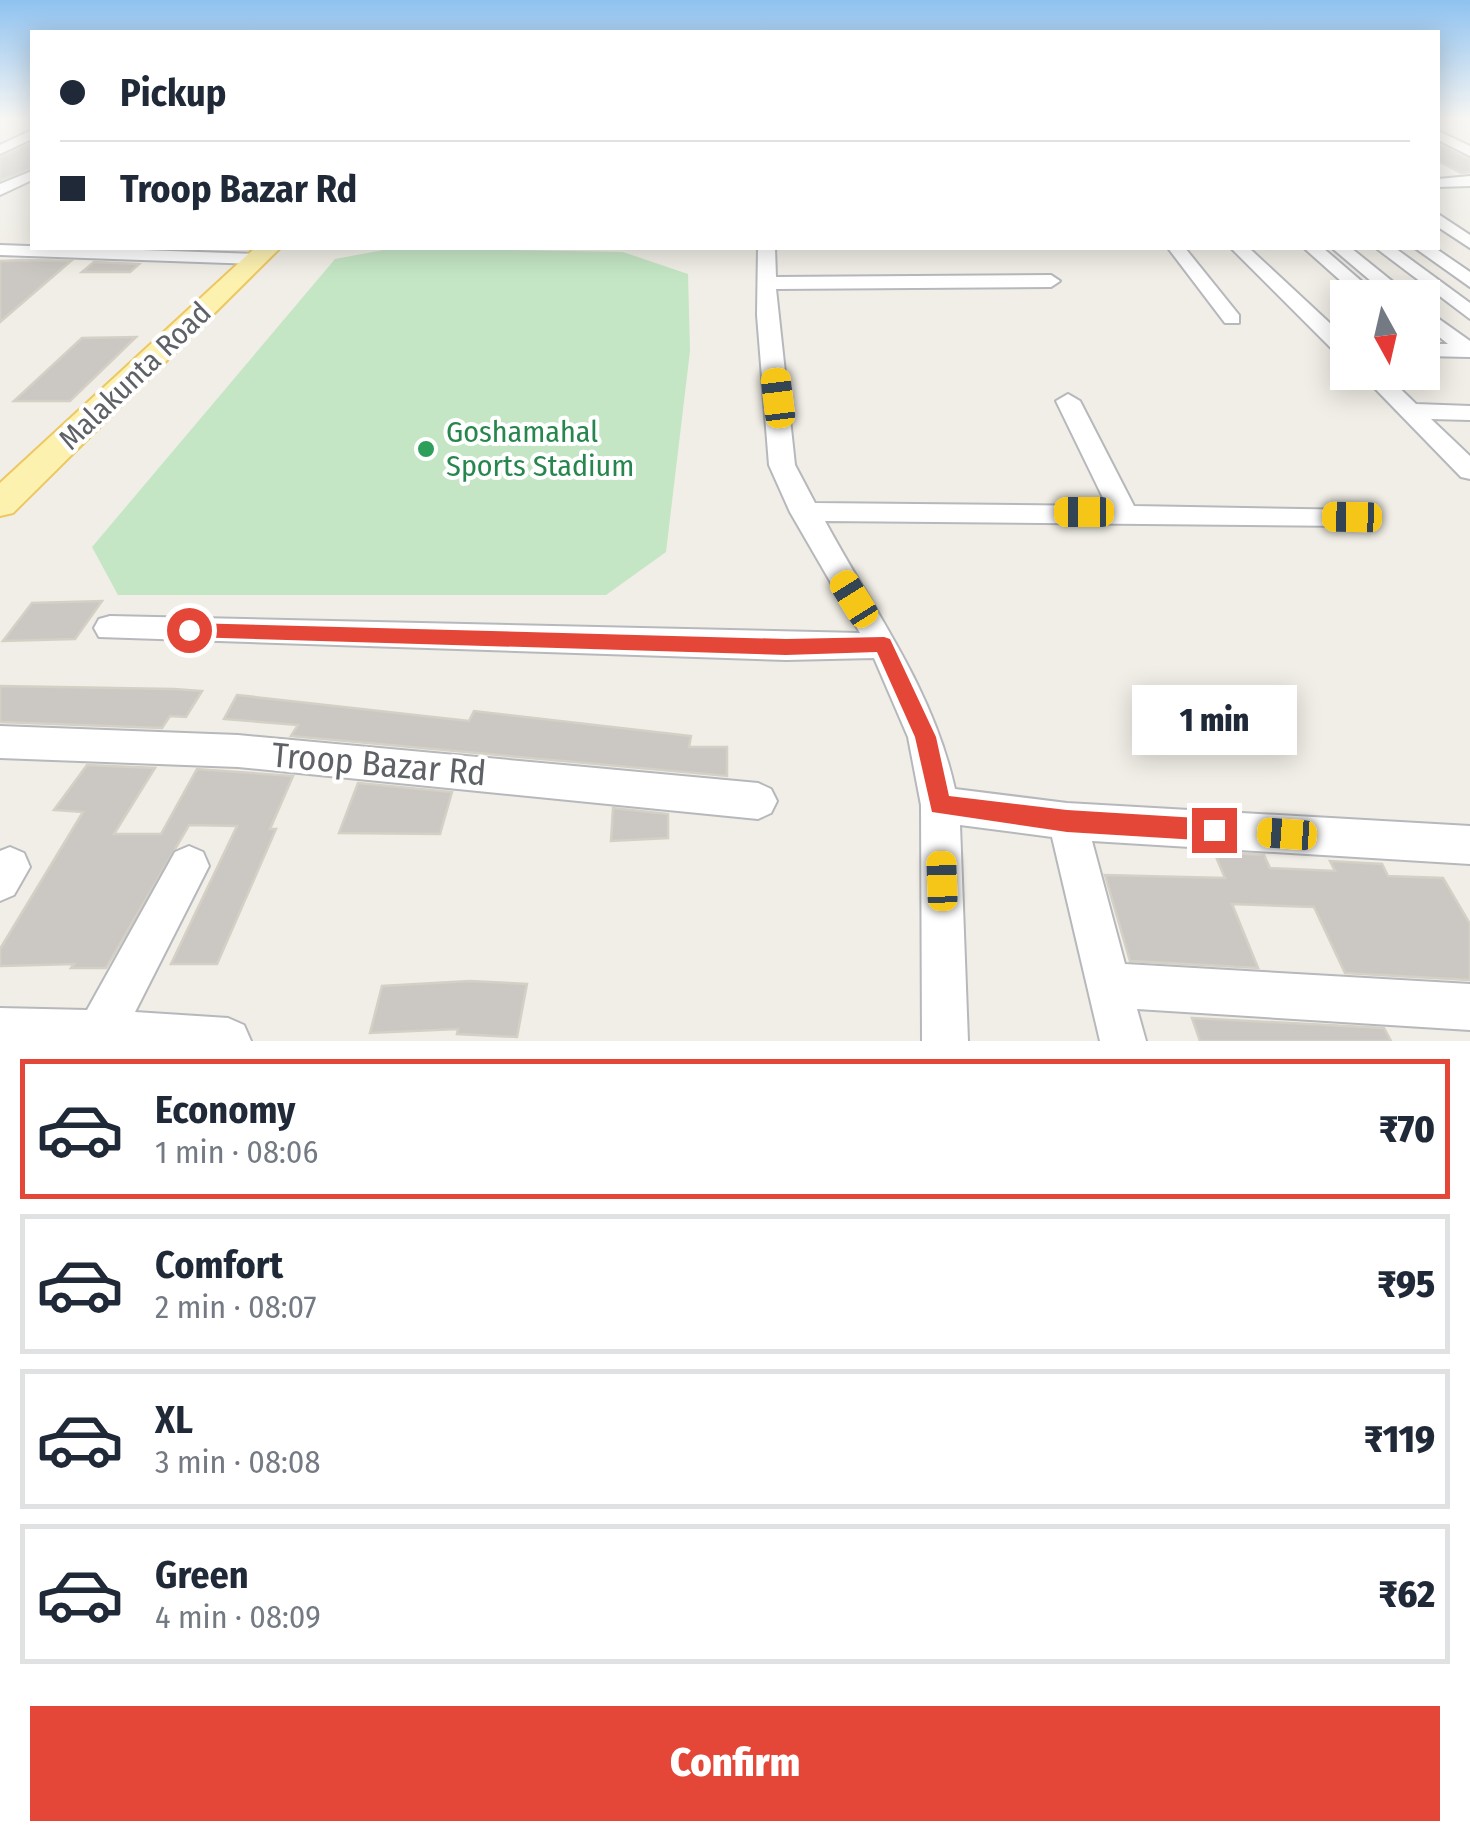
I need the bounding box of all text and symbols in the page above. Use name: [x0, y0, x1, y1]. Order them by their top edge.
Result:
text: Pickup: [120, 70, 226, 116]
text: Troop Bazar Rd: [120, 166, 357, 212]
north arrow: [1330, 280, 1440, 390]
map controls: [1330, 280, 1440, 390]
street label: Malakunta Road: [52, 295, 218, 457]
car: [759, 366, 797, 430]
place label: Goshamahal Sports Stadium: [446, 414, 634, 484]
marker: Goshamahal Sports Stadium: [415, 438, 437, 460]
car: [1054, 497, 1114, 527]
car: [1322, 501, 1382, 533]
car: [825, 566, 883, 632]
route start: [167, 608, 212, 653]
callout: 1 min: [1132, 685, 1296, 755]
text: 1 min: [1180, 701, 1249, 739]
street label: Troop Bazar Rd: [270, 734, 488, 794]
route end: [1192, 808, 1237, 853]
car: [1256, 817, 1318, 851]
car: [926, 850, 958, 912]
icon: car: [35, 1084, 125, 1174]
text: Economy: [155, 1087, 295, 1133]
text: ₹70: [1379, 1106, 1435, 1152]
text: 1 min · 08:06: [155, 1133, 318, 1171]
icon: car: [35, 1239, 125, 1329]
text: Comfort: [155, 1242, 283, 1288]
text: ₹95: [1377, 1261, 1435, 1307]
text: 2 min · 08:07: [155, 1288, 317, 1326]
icon: car: [35, 1394, 125, 1484]
text: XL: [155, 1397, 193, 1443]
text: ₹119: [1364, 1416, 1435, 1462]
text: 3 min · 08:08: [155, 1443, 320, 1481]
icon: car: [35, 1549, 125, 1639]
text: Green: [155, 1552, 249, 1598]
text: ₹62: [1379, 1571, 1435, 1617]
text: 4 min · 08:09: [155, 1598, 321, 1636]
button: Confirm: [30, 1706, 1440, 1821]

